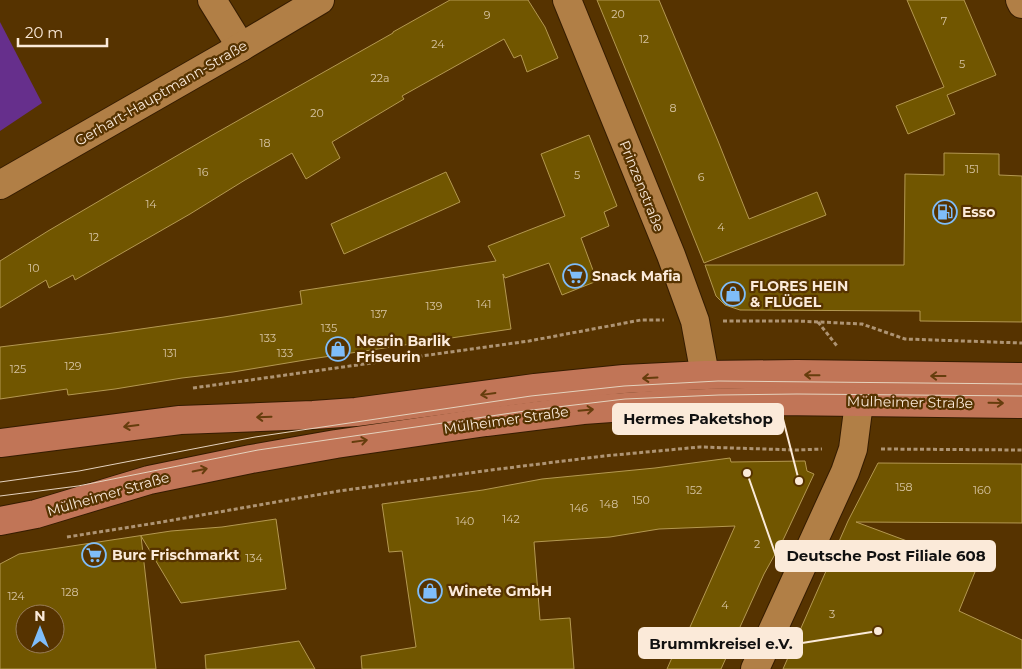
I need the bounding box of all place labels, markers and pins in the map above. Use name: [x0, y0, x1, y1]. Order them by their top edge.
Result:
fuel station icon: Esso: [932, 199, 958, 225]
place label: Esso: [962, 203, 995, 221]
supermarket icon: Snack Mafia: [562, 263, 588, 289]
place label: Snack Mafia: [592, 267, 681, 285]
place label: FLORES HEIN & FLÜGEL: [750, 277, 848, 311]
shop icon: FLORES HEIN & FLÜGEL: [720, 281, 746, 307]
place label: Nesrin Barlik Friseurin: [356, 332, 451, 366]
shop icon: Nesrin Barlik Friseurin: [325, 336, 351, 362]
callout: Hermes Paketshop: [613, 404, 783, 434]
callout: Deutsche Post Filiale 608: [776, 541, 995, 571]
supermarket icon: Burc Frischmarkt: [81, 542, 107, 568]
place label: Burc Frischmarkt: [112, 546, 239, 564]
shop icon: Winete GmbH: [417, 578, 443, 604]
place label: Winete GmbH: [448, 582, 552, 600]
callout: Brummkreisel e.V.: [639, 628, 802, 658]

